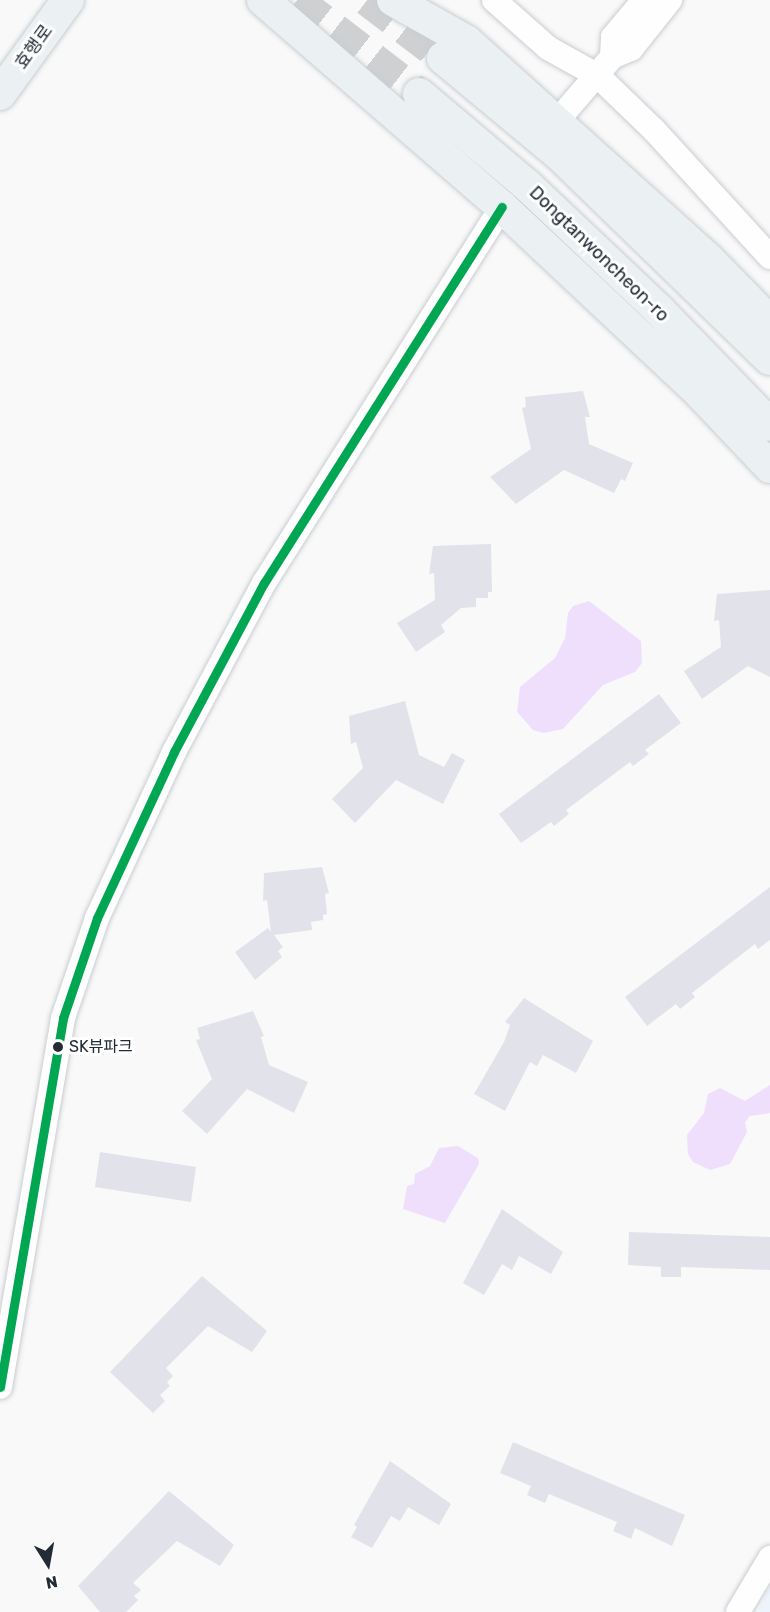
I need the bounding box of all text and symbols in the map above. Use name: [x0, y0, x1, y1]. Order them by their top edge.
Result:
street label: 효행로: [11, 21, 57, 73]
street label: Dongtanwoncheon-ro: [525, 182, 673, 326]
place label: SK뷰파크: [69, 1037, 133, 1057]
marker: SK뷰파크: [52, 1041, 64, 1053]
north arrow: [18, 1534, 78, 1594]
text: N: [44, 1572, 59, 1593]

